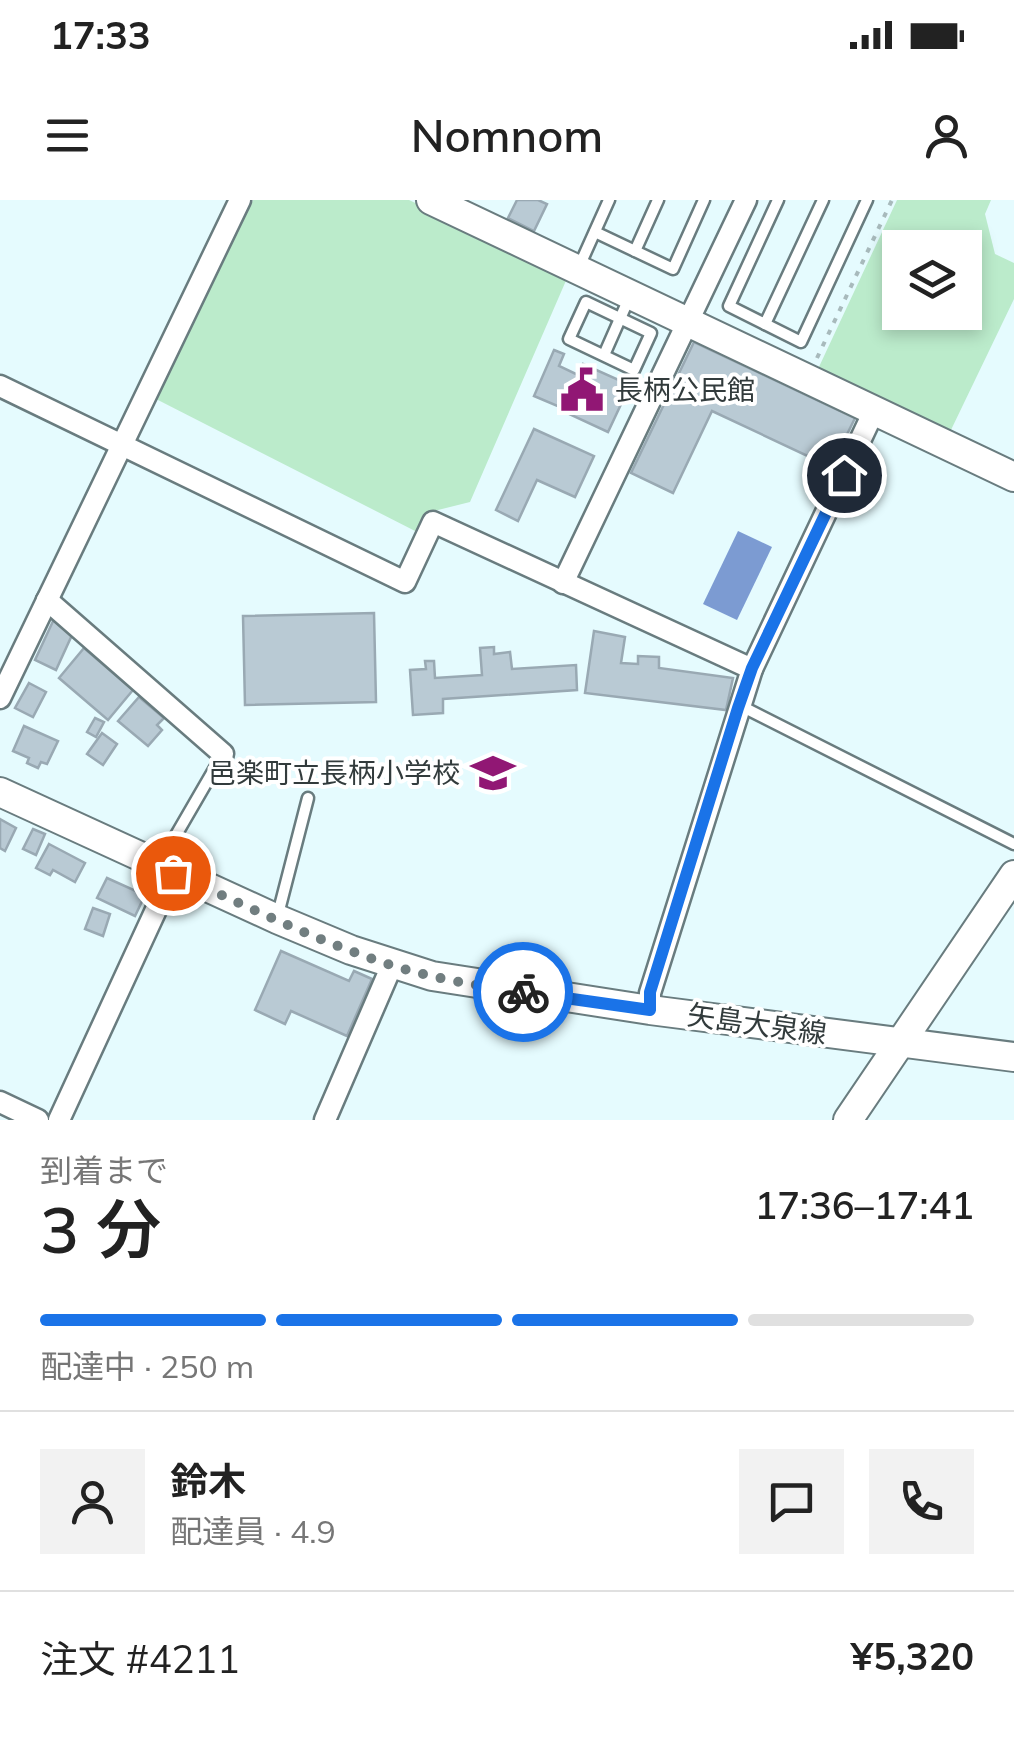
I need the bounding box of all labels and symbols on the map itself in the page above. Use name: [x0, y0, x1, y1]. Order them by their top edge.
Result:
public building icon: 長柄公民館: [558, 366, 606, 414]
place label: 長柄公民館: [615, 372, 755, 407]
pin: [802, 433, 887, 518]
school or university icon: 邑楽町立長柄小学校: [469, 749, 517, 797]
place label: 邑楽町立長柄小学校: [208, 755, 460, 790]
pin: [131, 831, 216, 916]
courier: [473, 942, 573, 1042]
street label: 矢島大泉線: [685, 996, 829, 1051]

